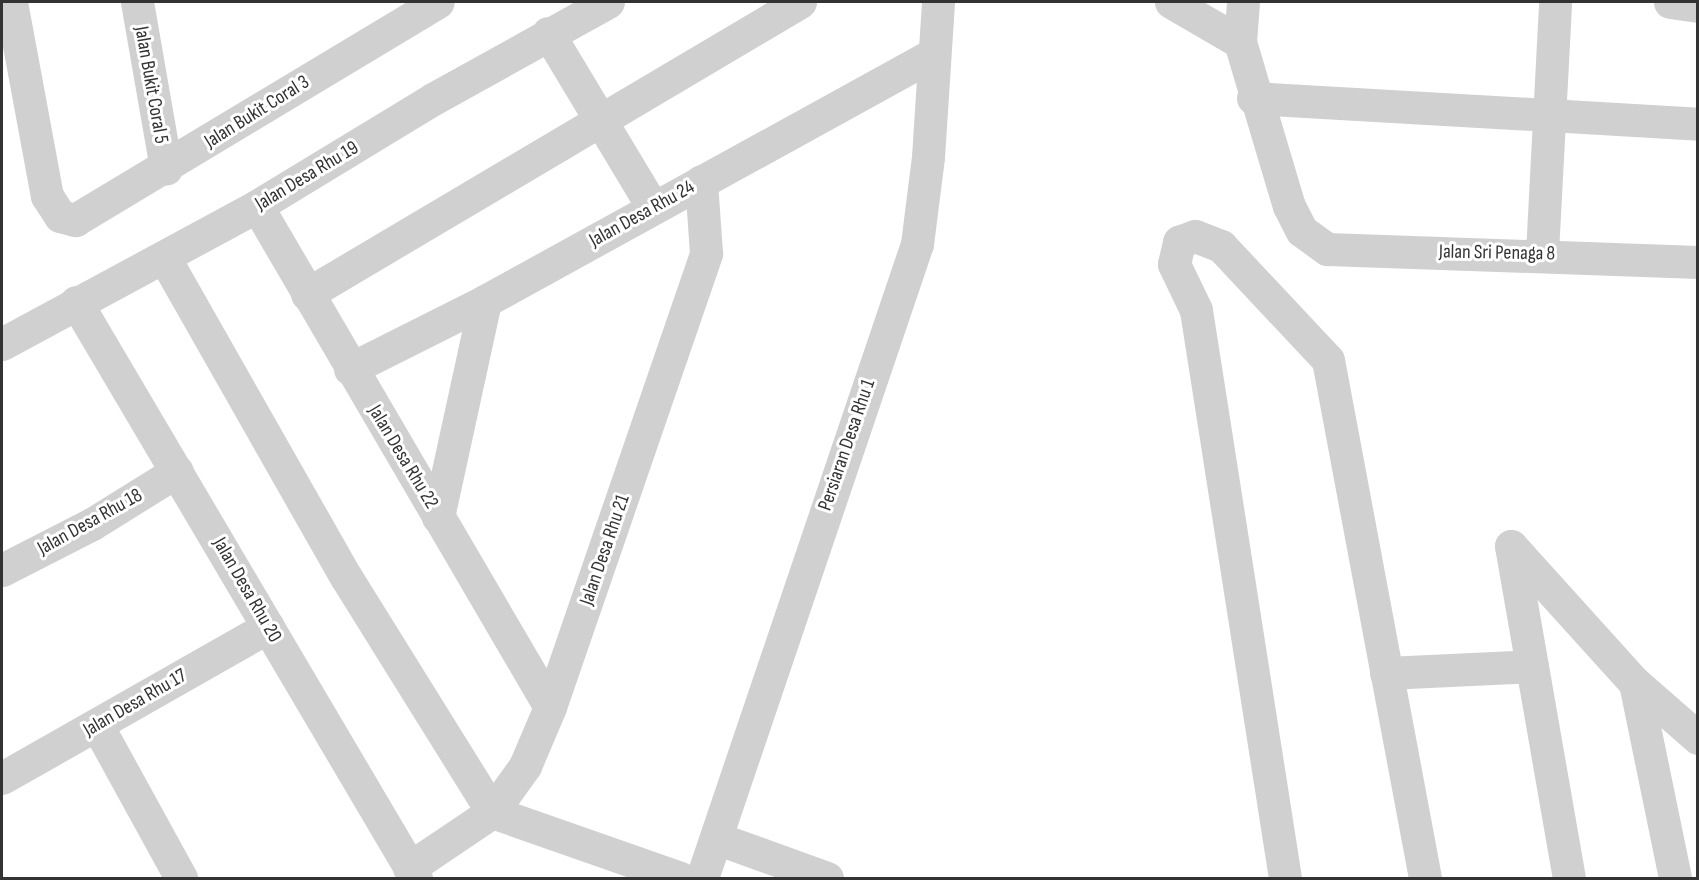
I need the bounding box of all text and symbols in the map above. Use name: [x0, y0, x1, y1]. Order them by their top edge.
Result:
street label: Jalan Bukit Coral 5: [129, 24, 173, 146]
street label: Jalan Bukit Coral 3: [200, 70, 314, 154]
street label: Jalan Desa Rhu 19: [251, 136, 363, 216]
street label: Jalan Desa Rhu 24: [585, 175, 699, 253]
street label: Jalan Sri Penaga 8: [1439, 240, 1555, 266]
street label: Persiaran Desa Rhu 1: [813, 376, 881, 514]
street label: Jalan Desa Rhu 22: [363, 401, 443, 513]
street label: Jalan Desa Rhu 18: [33, 483, 147, 561]
street label: Jalan Desa Rhu 21: [575, 492, 635, 608]
street label: Jalan Desa Rhu 20: [207, 533, 287, 647]
street label: Jalan Desa Rhu 17: [79, 664, 191, 742]

